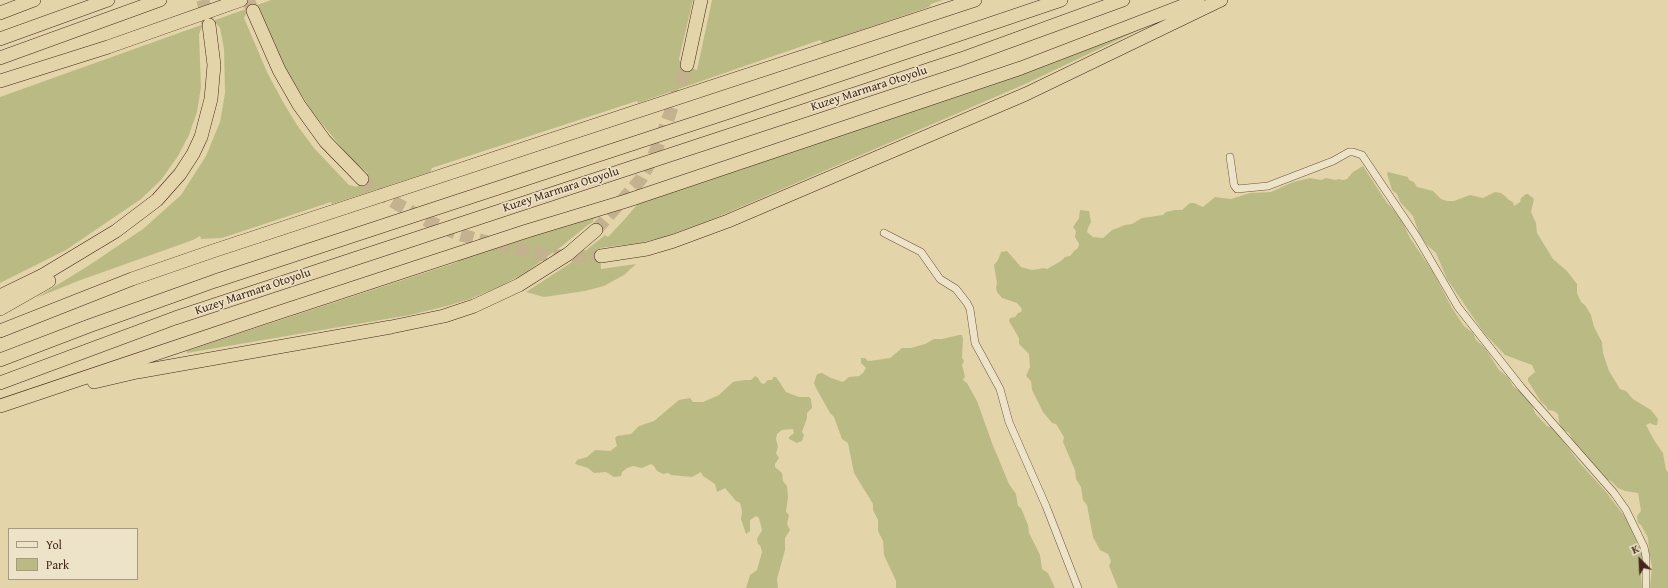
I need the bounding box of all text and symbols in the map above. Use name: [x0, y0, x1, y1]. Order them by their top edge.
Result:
street label: Kuzey Marmara Otoyolu: [809, 63, 929, 115]
street label: Kuzey Marmara Otoyolu: [501, 164, 621, 216]
street label: Kuzey Marmara Otoyolu: [193, 265, 313, 319]
legend: [8, 528, 138, 580]
text: Yol: [46, 536, 62, 553]
north arrow: [1620, 540, 1660, 580]
text: K: [1629, 540, 1642, 558]
text: Park: [46, 556, 69, 573]

